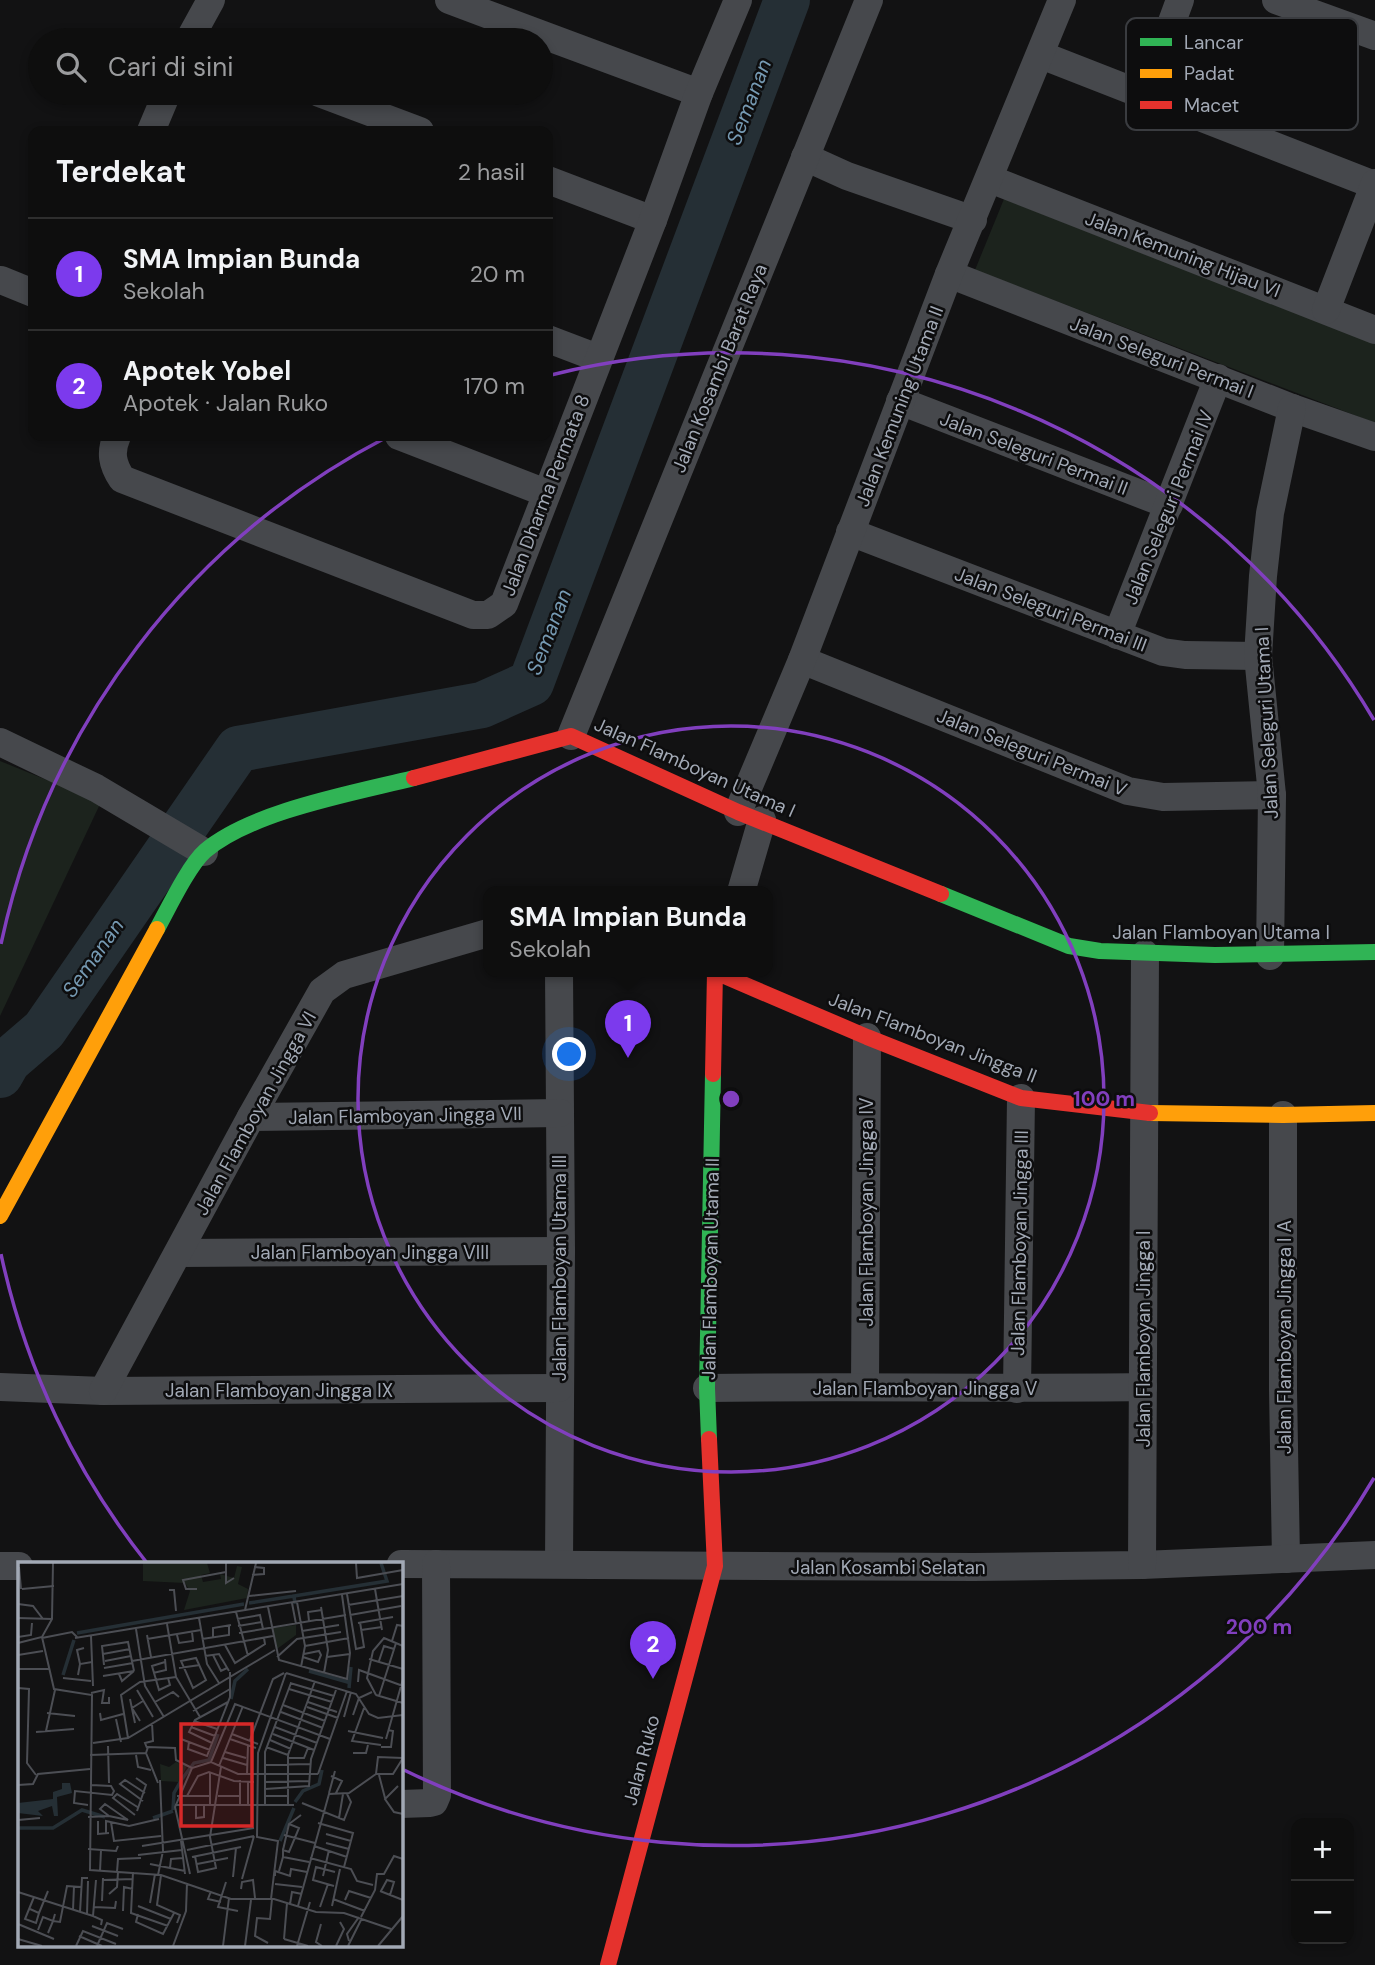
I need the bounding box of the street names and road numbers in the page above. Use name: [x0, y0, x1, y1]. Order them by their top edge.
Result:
street label: Jalan Kemuning Hijau VI: [1082, 206, 1284, 303]
street label: Jalan Kosambi Barat Raya: [666, 260, 773, 476]
street label: Jalan Kemuning Utama II: [850, 302, 949, 510]
street label: Jalan Seleguri Permai I: [1066, 311, 1257, 404]
street label: Jalan Dharma Permata 8: [495, 391, 595, 599]
street label: Jalan Seleguri Permai II: [936, 406, 1131, 501]
street label: Jalan Seleguri Permai IV: [1118, 406, 1219, 608]
street label: Jalan Seleguri Permai III: [951, 561, 1150, 658]
street label: Jalan Seleguri Utama I: [1249, 626, 1284, 820]
street label: Jalan Seleguri Permai V: [933, 703, 1131, 802]
street label: Jalan Flamboyan Utama I: [590, 712, 799, 823]
street label: Jalan Flamboyan Utama I: [1112, 920, 1330, 945]
street label: Jalan Flamboyan Jingga II: [825, 986, 1041, 1089]
street label: Jalan Flamboyan Jingga VI: [189, 1007, 322, 1220]
street label: Jalan Flamboyan Jingga IV: [854, 1097, 879, 1327]
street label: Jalan Flamboyan Jingga VII: [288, 1101, 522, 1130]
street label: Jalan Flamboyan Jingga III: [1005, 1130, 1034, 1356]
street label: Jalan Flamboyan Utama III: [547, 1155, 572, 1381]
street label: Jalan Flamboyan Utama II: [696, 1158, 725, 1380]
street label: Jalan Flamboyan Jingga I A: [1272, 1219, 1297, 1454]
street label: Jalan Flamboyan Jingga I: [1131, 1231, 1156, 1447]
street label: Jalan Flamboyan Jingga VIII: [251, 1240, 489, 1265]
street label: Jalan Flamboyan Jingga V: [812, 1376, 1038, 1401]
street label: Jalan Flamboyan Jingga IX: [165, 1378, 393, 1403]
street label: Jalan Kosambi Selatan: [790, 1555, 986, 1580]
street label: Jalan Ruko: [617, 1712, 666, 1808]

